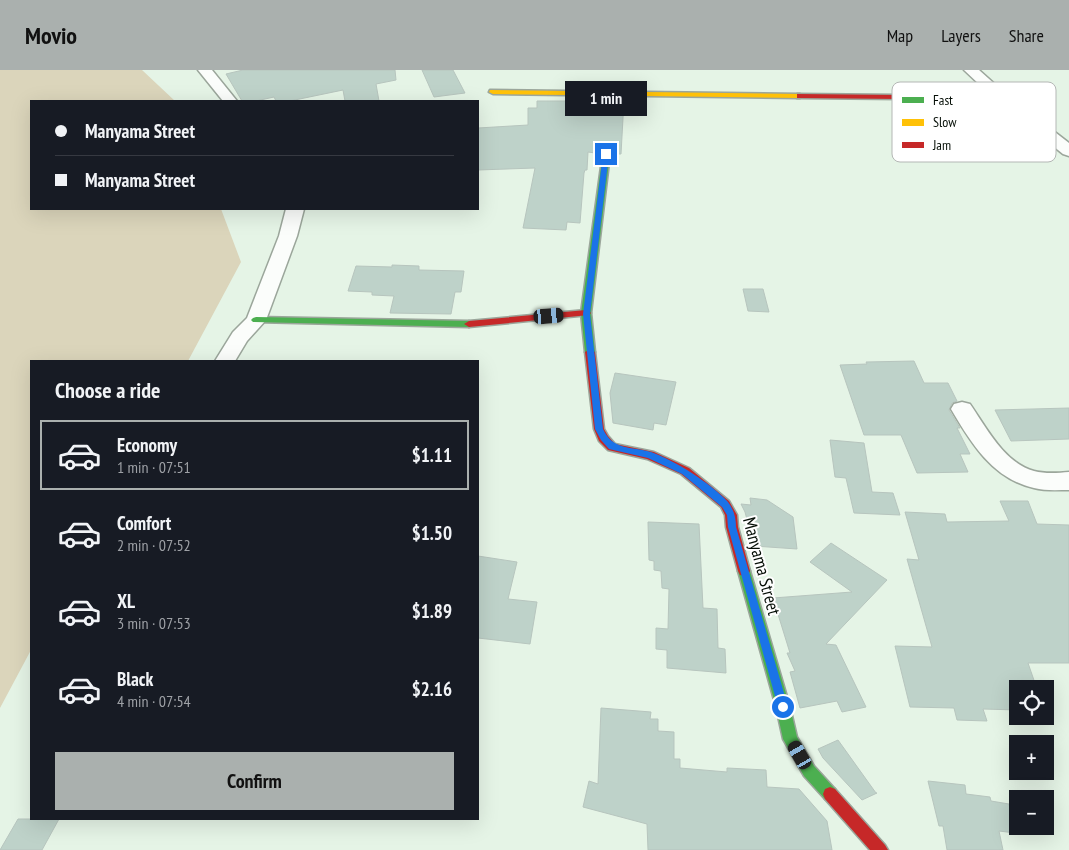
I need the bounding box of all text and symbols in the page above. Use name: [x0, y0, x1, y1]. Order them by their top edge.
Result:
text: Movio: [25, 20, 77, 51]
text: Map: [887, 24, 913, 47]
text: Layers: [941, 24, 981, 47]
text: Share: [1009, 24, 1044, 47]
callout: 1 min: [565, 82, 647, 116]
legend: [892, 82, 1056, 162]
text: 1 min: [590, 88, 622, 108]
text: Fast: [933, 91, 953, 109]
text: Slow: [933, 113, 957, 131]
text: Manyama Street: [85, 119, 195, 143]
text: Jam: [932, 136, 951, 154]
route end: [595, 143, 617, 165]
text: Manyama Street: [85, 168, 195, 192]
car: [533, 307, 564, 325]
text: Choose a ride: [55, 376, 160, 404]
icon: car: [57, 433, 102, 478]
text: Economy: [117, 433, 177, 457]
text: $1.11: [412, 443, 452, 467]
text: 1 min · 07:51: [117, 457, 191, 477]
icon: car: [57, 511, 102, 556]
text: Comfort: [117, 511, 171, 535]
street label: Manyama Street: [738, 514, 786, 618]
text: $1.50: [412, 521, 452, 545]
text: 2 min · 07:52: [117, 535, 191, 555]
icon: car: [57, 589, 102, 634]
text: XL: [117, 589, 135, 613]
text: $1.89: [412, 599, 452, 623]
text: 3 min · 07:53: [117, 613, 191, 633]
icon: car: [57, 667, 102, 712]
text: Black: [117, 667, 153, 691]
text: $2.16: [412, 677, 452, 701]
map controls: [1009, 680, 1054, 835]
button: locate: [1009, 680, 1054, 725]
text: 4 min · 07:54: [117, 691, 191, 711]
route start: [772, 696, 794, 718]
button: +: [1009, 735, 1054, 780]
car: [786, 738, 813, 772]
button: Confirm: [55, 752, 454, 810]
button: −: [1009, 790, 1054, 835]

